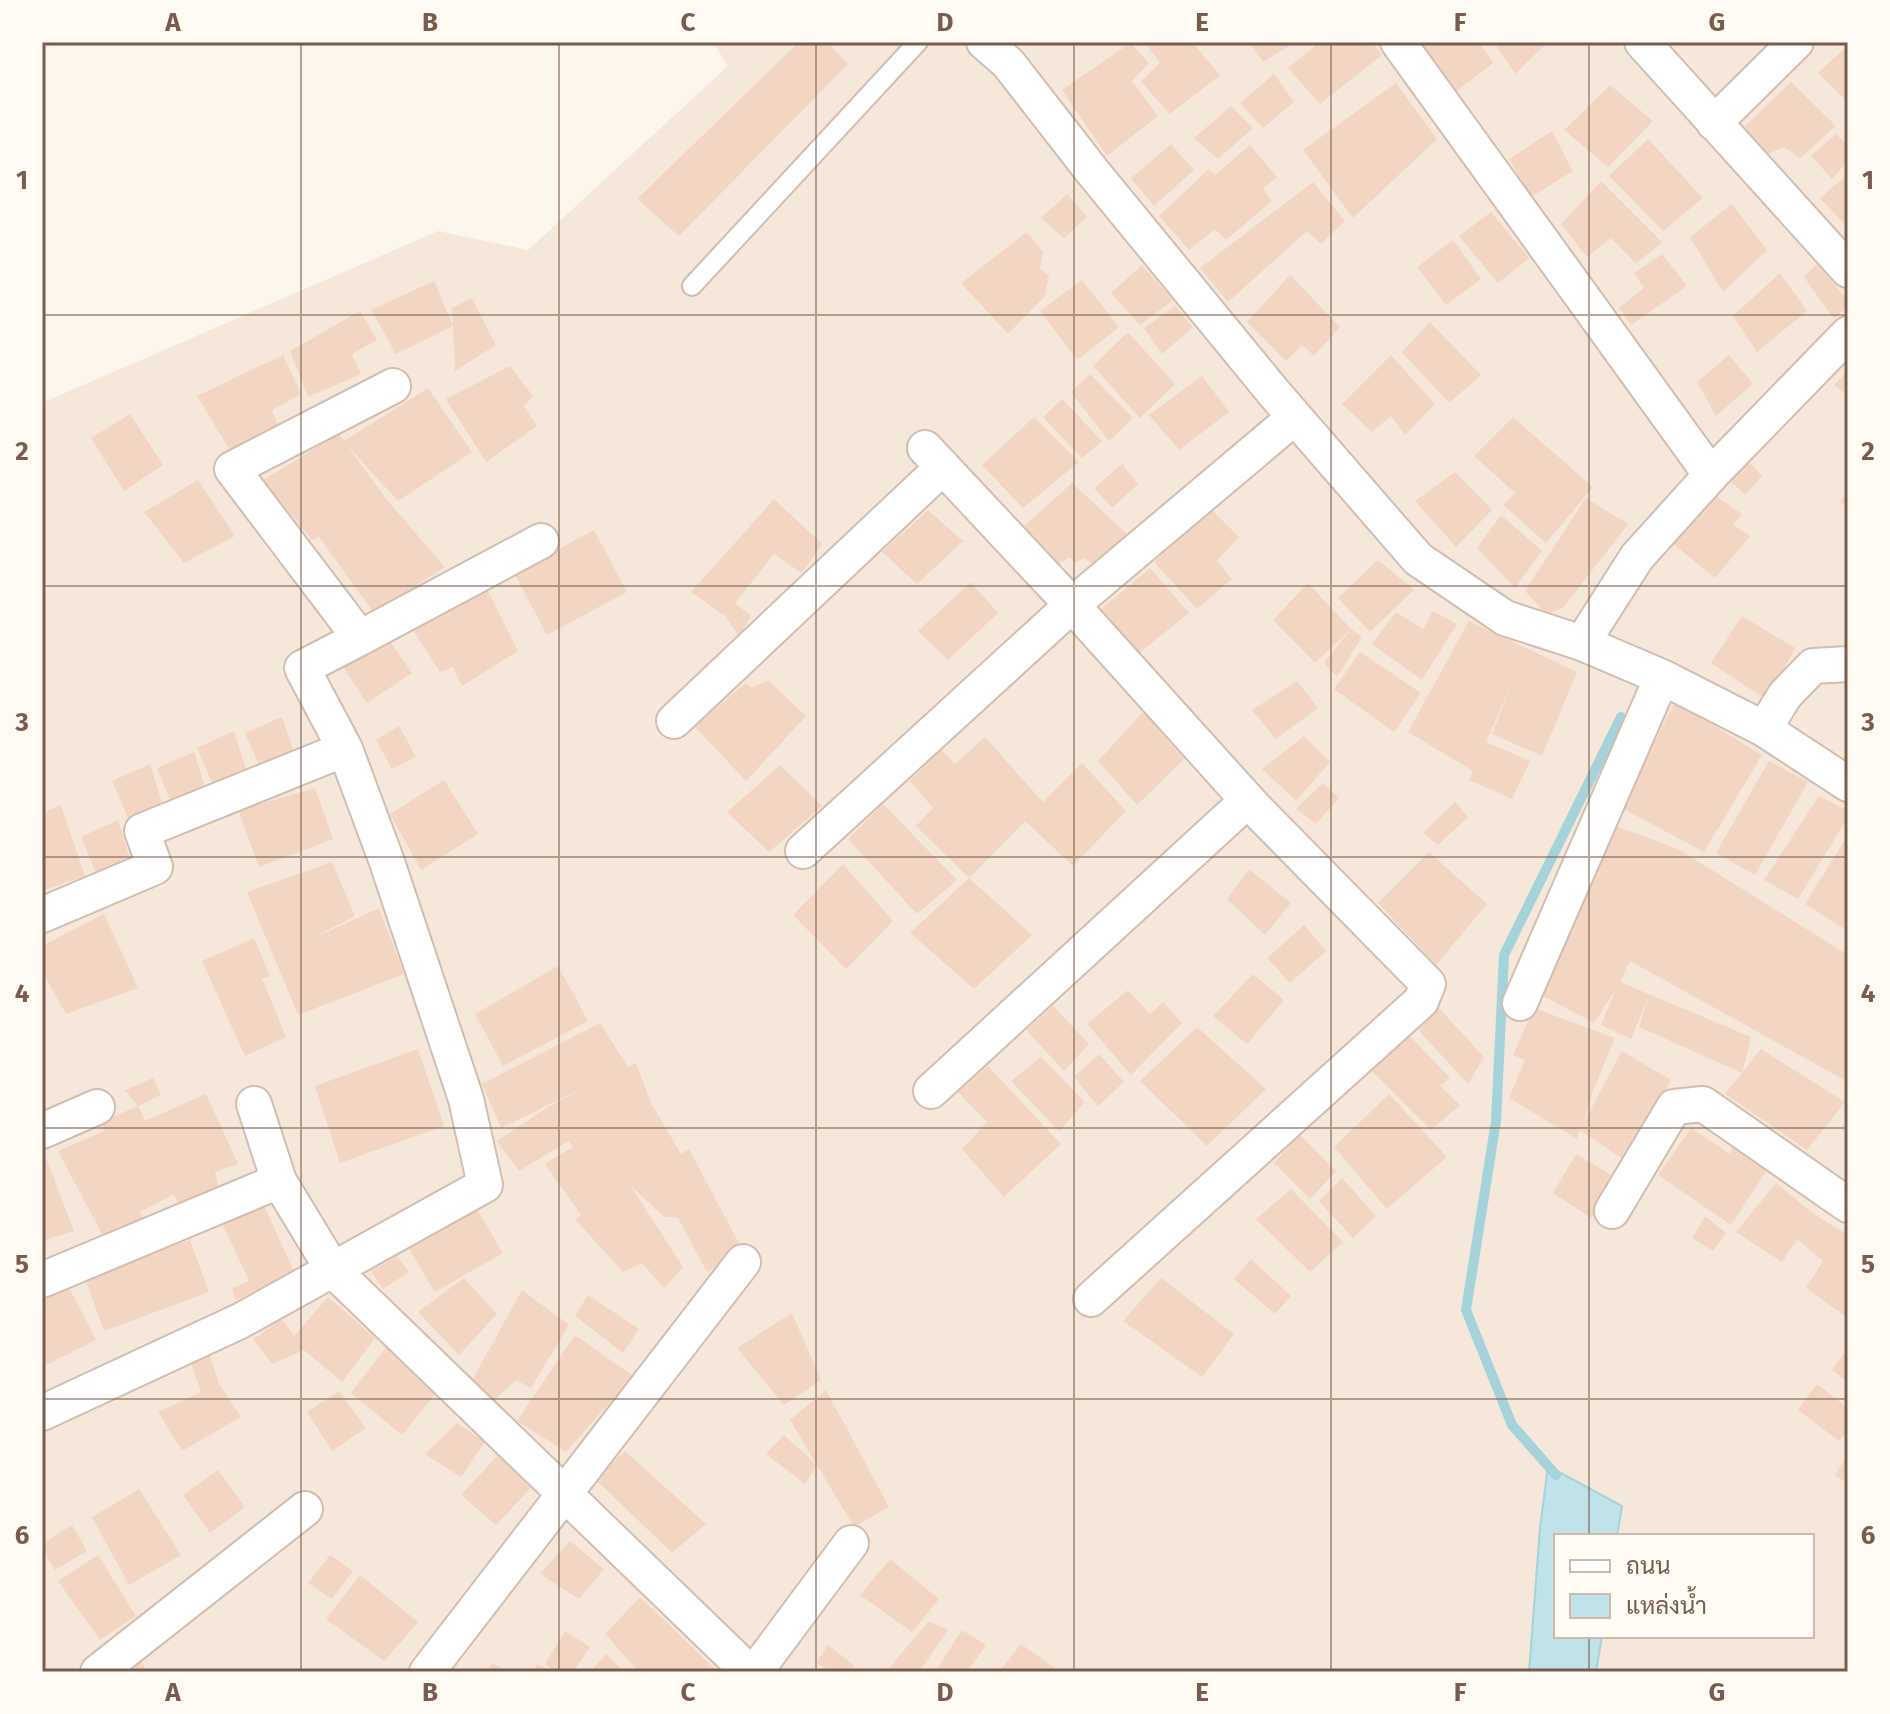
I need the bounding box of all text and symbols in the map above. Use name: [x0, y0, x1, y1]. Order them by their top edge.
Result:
text: A: [164, 7, 181, 38]
text: B: [422, 7, 438, 38]
text: C: [681, 7, 696, 38]
text: D: [937, 7, 954, 38]
text: E: [1195, 7, 1209, 38]
text: F: [1454, 7, 1467, 38]
text: G: [1709, 7, 1725, 38]
text: 1: [16, 165, 28, 196]
text: 1: [1862, 165, 1874, 196]
text: 2: [15, 436, 29, 467]
text: 2: [1861, 436, 1875, 467]
text: 3: [14, 707, 29, 738]
text: 3: [1860, 707, 1875, 738]
text: 4: [15, 978, 30, 1009]
text: 4: [1861, 978, 1876, 1009]
text: 5: [15, 1249, 29, 1280]
text: 5: [1861, 1249, 1875, 1280]
text: 6: [15, 1520, 30, 1551]
text: 6: [1861, 1520, 1876, 1551]
legend: [1554, 1534, 1814, 1638]
text: ถนน: [1626, 1552, 1671, 1580]
text: แหล่งน้ำ: [1626, 1586, 1707, 1620]
text: A: [164, 1677, 181, 1708]
text: B: [422, 1677, 438, 1708]
text: C: [681, 1677, 696, 1708]
text: D: [937, 1677, 954, 1708]
text: E: [1195, 1677, 1209, 1708]
text: F: [1454, 1677, 1467, 1708]
text: G: [1709, 1677, 1725, 1708]

